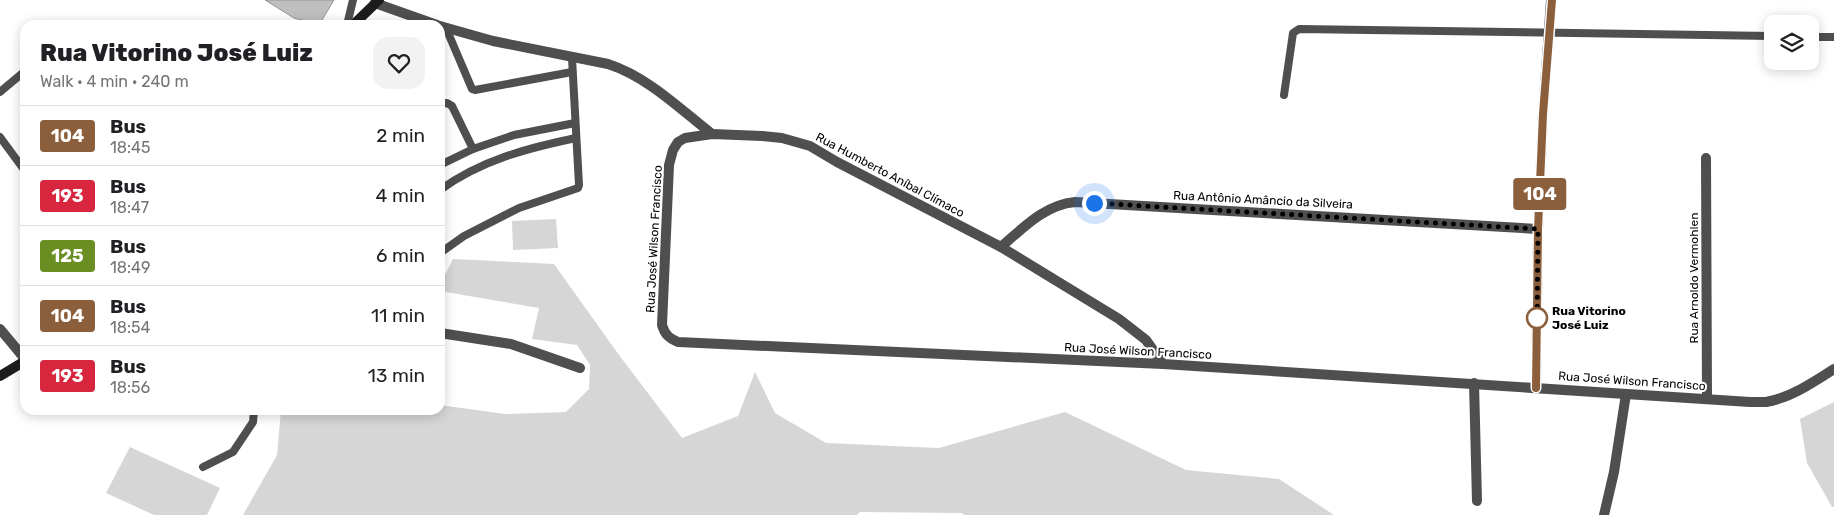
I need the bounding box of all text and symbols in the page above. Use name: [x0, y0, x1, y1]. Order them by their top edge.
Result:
map controls: [1764, 15, 1819, 70]
button: layers: [1764, 15, 1819, 70]
button: heart: [373, 37, 425, 89]
text: Rua Vitorino José Luiz: [40, 39, 313, 67]
text: Walk · 4 min · 240 m: [40, 72, 189, 91]
text: Bus: [110, 115, 146, 138]
text: 2 min: [376, 124, 425, 147]
text: 104: [51, 125, 84, 147]
street label: Rua Humberto Aníbal Clímaco: [813, 130, 967, 220]
text: 18:45: [110, 138, 151, 157]
street label: Rua José Wilson Francisco: [643, 165, 665, 313]
text: Bus: [110, 175, 146, 198]
line badge: 104: [1511, 178, 1569, 210]
text: 104: [1523, 183, 1557, 205]
text: 4 min: [376, 184, 425, 207]
text: 193: [51, 185, 84, 207]
street label: Rua Antônio Amâncio da Silveira: [1173, 188, 1353, 212]
your location: [1082, 191, 1107, 216]
text: 18:47: [110, 198, 149, 217]
street label: Rua Arnoldo Vermohlen: [1687, 213, 1701, 343]
text: Bus: [110, 235, 146, 258]
text: 6 min: [376, 244, 425, 267]
text: 125: [51, 245, 84, 267]
text: 18:49: [110, 258, 150, 277]
text: Bus: [110, 295, 146, 318]
text: 11 min: [371, 304, 425, 327]
place label: Rua Vitorino José Luiz: [1552, 304, 1626, 332]
text: 104: [51, 305, 84, 327]
marker: Rua Vitorino José Luiz: [1526, 307, 1548, 329]
text: 18:54: [110, 318, 151, 337]
street label: Rua José Wilson Francisco: [1064, 340, 1212, 362]
text: Bus: [110, 355, 146, 378]
text: 13 min: [368, 364, 425, 387]
text: 193: [51, 365, 84, 387]
street label: Rua José Wilson Francisco: [1558, 369, 1706, 393]
text: 18:56: [110, 378, 150, 397]

